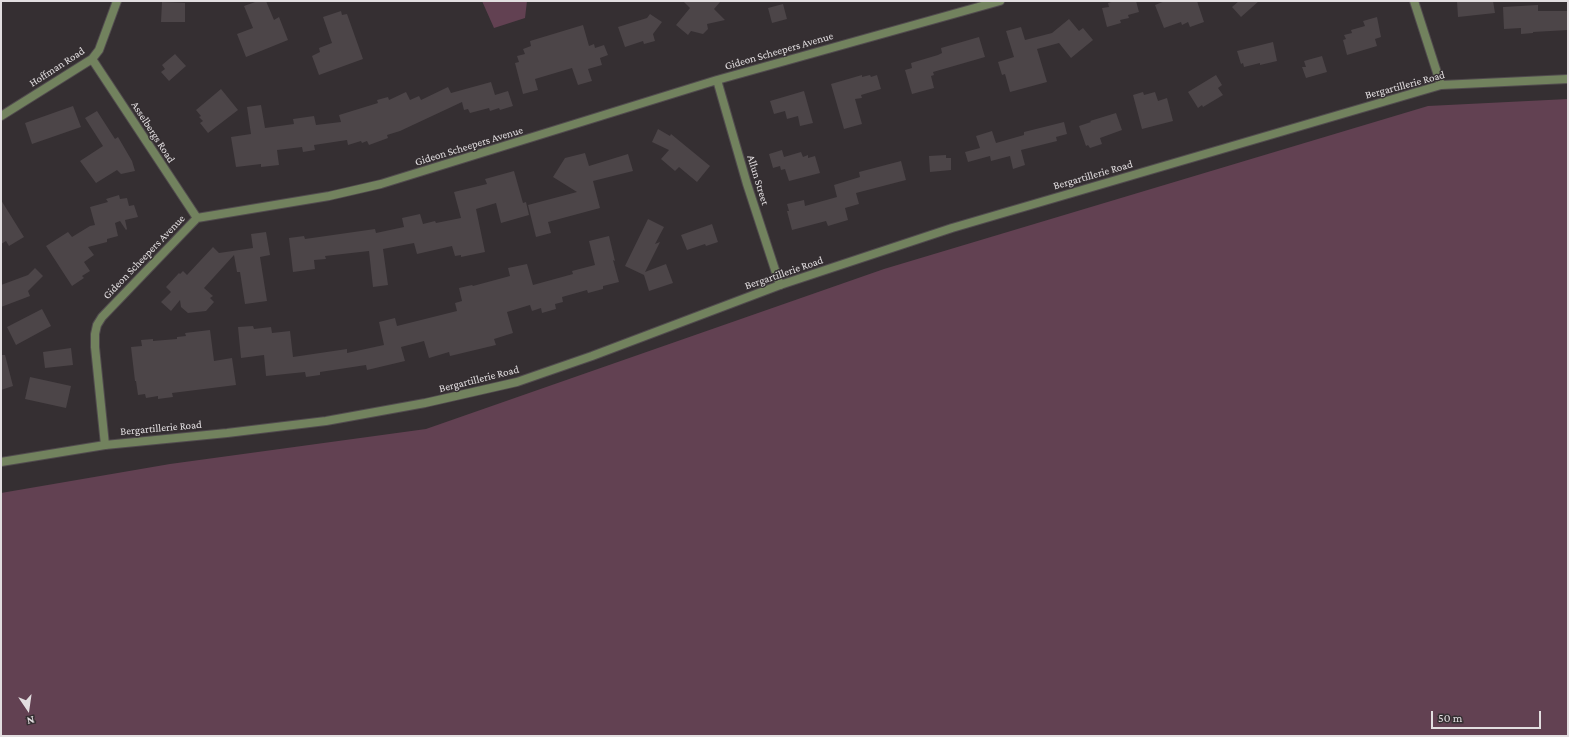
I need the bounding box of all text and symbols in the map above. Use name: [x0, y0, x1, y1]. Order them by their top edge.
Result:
street label: Gideon Scheepers Avenue: [723, 29, 835, 73]
street label: Hoffman Road: [27, 44, 87, 90]
street label: Bergartillerie Road: [1364, 68, 1446, 102]
street label: Asselbergs Road: [128, 99, 178, 165]
street label: Gideon Scheepers Avenue: [413, 123, 525, 169]
street label: Allun Street: [744, 153, 772, 207]
street label: Bergartillerie Road: [1052, 157, 1134, 193]
street label: Gideon Scheepers Avenue: [100, 212, 188, 302]
street label: Bergartillerie Road: [743, 253, 825, 293]
street label: Bergartillerie Road: [438, 363, 520, 395]
street label: Bergartillerie Road: [120, 418, 202, 438]
north arrow: [8, 689, 48, 729]
scale bar: [1433, 703, 1543, 729]
text: 50 m: [1438, 711, 1462, 725]
text: N: [26, 714, 36, 727]

